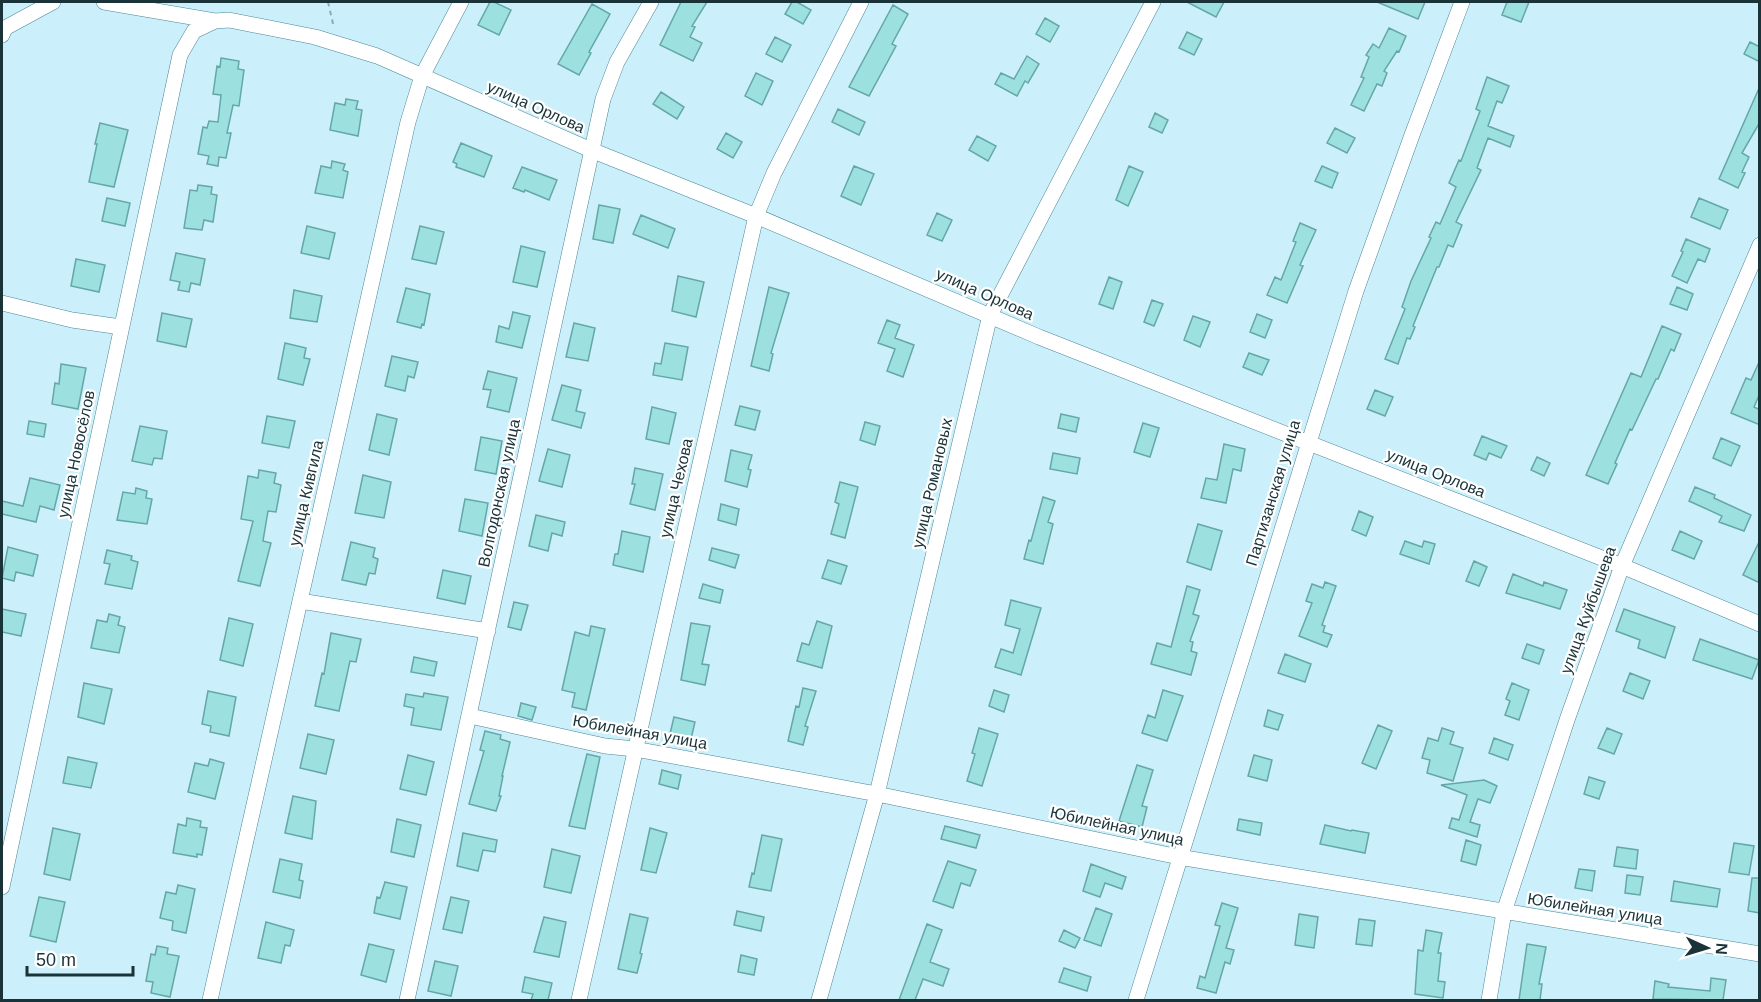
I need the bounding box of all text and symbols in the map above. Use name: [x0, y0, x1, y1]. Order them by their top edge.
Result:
street label: улица Орлова: [485, 78, 587, 136]
street label: улица Орлова: [934, 265, 1036, 323]
street label: улица Новосёлов: [54, 389, 98, 519]
street label: улица Романовых: [909, 416, 955, 550]
street label: Волгодонская улица: [475, 417, 523, 569]
street label: Партизанская улица: [1243, 418, 1303, 568]
street label: улица Чехова: [656, 437, 696, 539]
street label: улица Кивгила: [286, 438, 326, 548]
street label: улица Орлова: [1384, 445, 1488, 501]
street label: улица Куйбышева: [1557, 544, 1619, 676]
street label: Юбилейная улица: [571, 712, 709, 752]
street label: Юбилейная улица: [1049, 804, 1186, 849]
street label: Юбилейная улица: [1526, 890, 1664, 928]
north arrow: [1677, 918, 1737, 978]
scale bar: [27, 939, 134, 977]
text: N: [1713, 943, 1730, 955]
text: 50 m: [36, 950, 76, 970]

